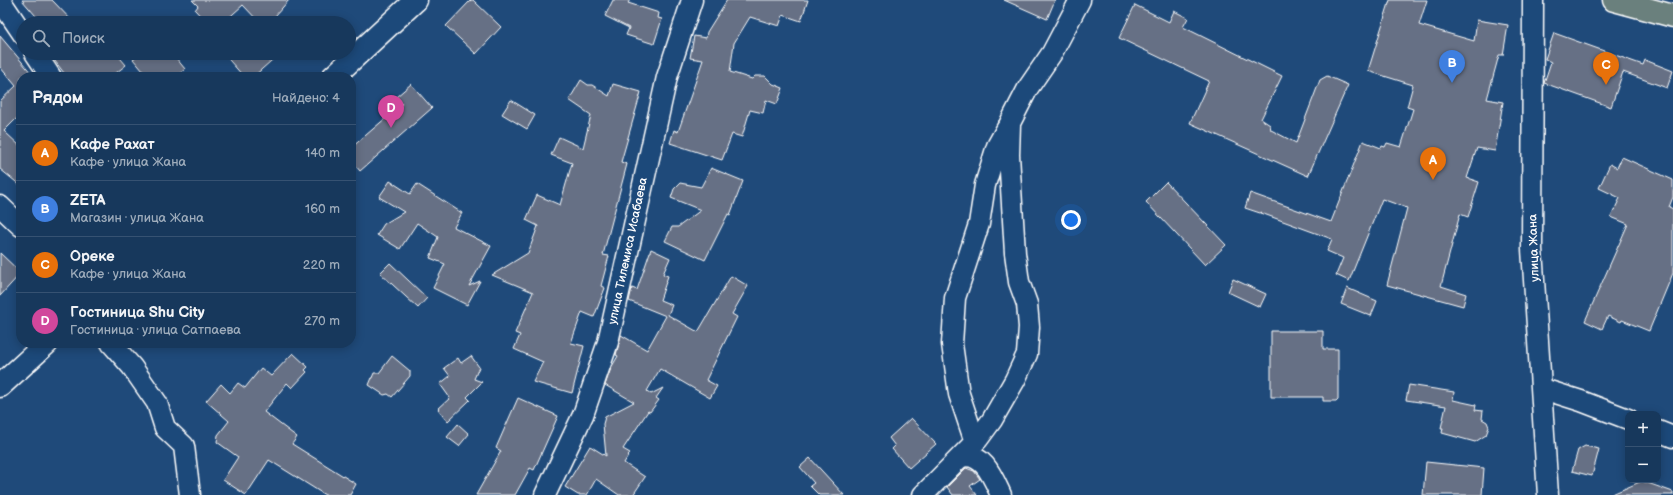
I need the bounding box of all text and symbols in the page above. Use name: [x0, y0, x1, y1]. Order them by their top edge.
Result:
search box: [16, 16, 356, 60]
icon: search: [30, 27, 52, 49]
text: Поиск: [62, 29, 105, 48]
pin: B: [1439, 50, 1465, 83]
pin: C: [1593, 52, 1619, 85]
text: Рядом: [32, 88, 83, 108]
text: Найдено: 4: [272, 90, 340, 106]
pin: D: [378, 95, 404, 128]
text: Кафе Рахат: [70, 135, 155, 154]
text: A: [41, 145, 49, 161]
text: 140 m: [305, 145, 340, 161]
pin: A: [1420, 147, 1446, 180]
text: Кафе · улица Жана: [70, 154, 186, 170]
street label: улица Тилемиса Исабаева: [605, 176, 651, 326]
text: ZETA: [70, 191, 105, 210]
text: B: [40, 201, 50, 217]
text: 160 m: [305, 201, 340, 217]
text: Магазин · улица Жана: [70, 210, 204, 226]
your location: [1061, 210, 1081, 230]
street label: улица Жана: [1525, 214, 1543, 282]
text: Ореке: [70, 247, 115, 266]
text: C: [40, 257, 50, 273]
text: 220 m: [303, 257, 340, 273]
text: Кафе · улица Жана: [70, 266, 186, 282]
text: Гостиница Shu City: [70, 303, 205, 322]
text: D: [40, 313, 50, 329]
text: 270 m: [304, 313, 340, 329]
text: Гостиница · улица Сатпаева: [70, 322, 241, 338]
map controls: [1625, 411, 1661, 483]
button: +: [1625, 411, 1661, 447]
button: −: [1625, 447, 1661, 483]

